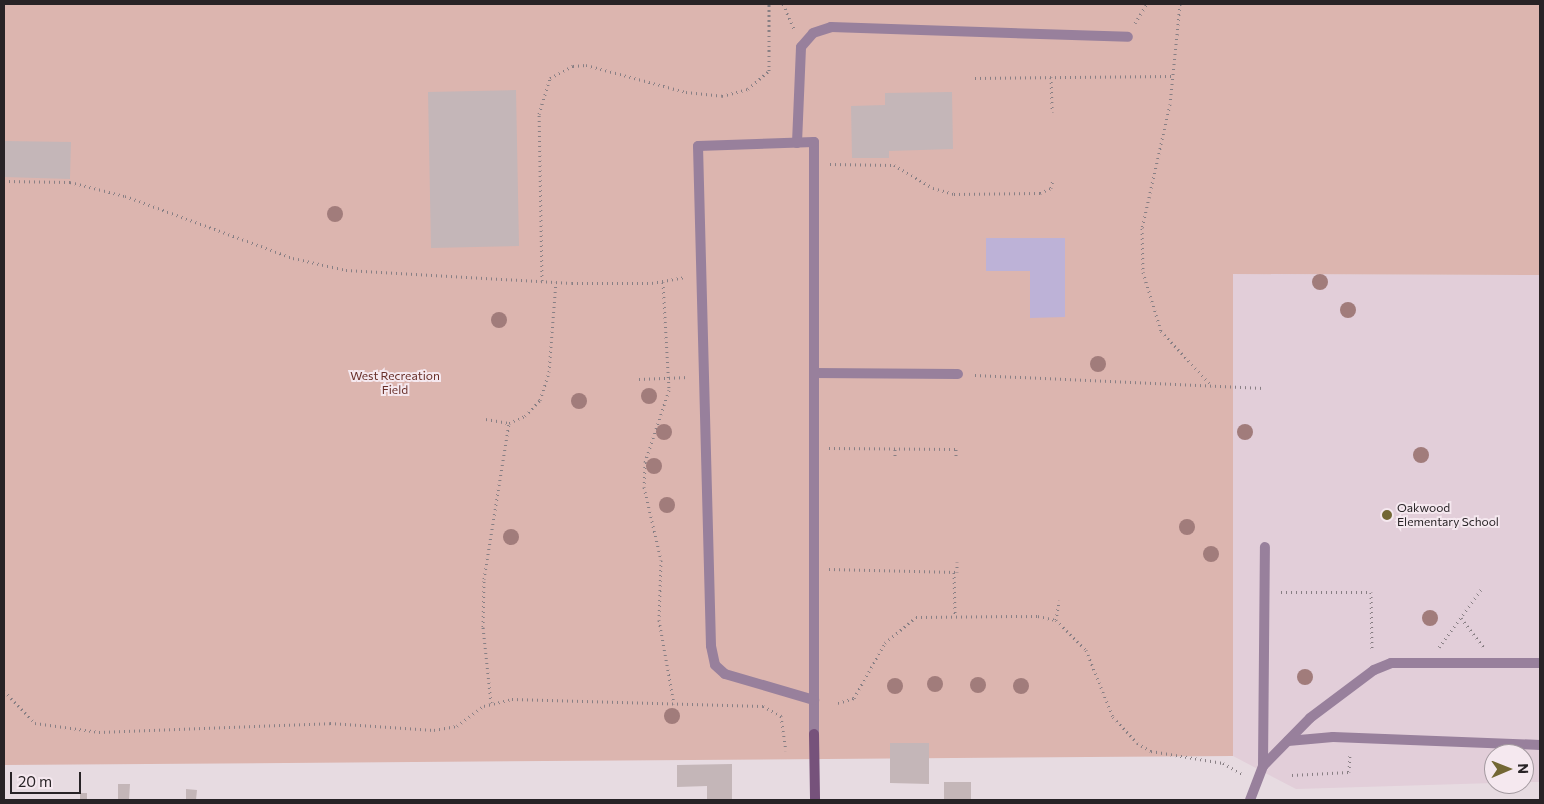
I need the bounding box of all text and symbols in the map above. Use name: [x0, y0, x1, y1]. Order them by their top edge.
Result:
park label: West Recreation Field: [350, 369, 440, 397]
place label: Oakwood Elementary School: [1397, 501, 1499, 529]
marker: Oakwood Elementary School: [1381, 509, 1393, 521]
north arrow: [1484, 744, 1534, 794]
scale bar: [12, 762, 84, 794]
text: N: [1515, 763, 1532, 774]
text: 20 m: [18, 772, 52, 790]

